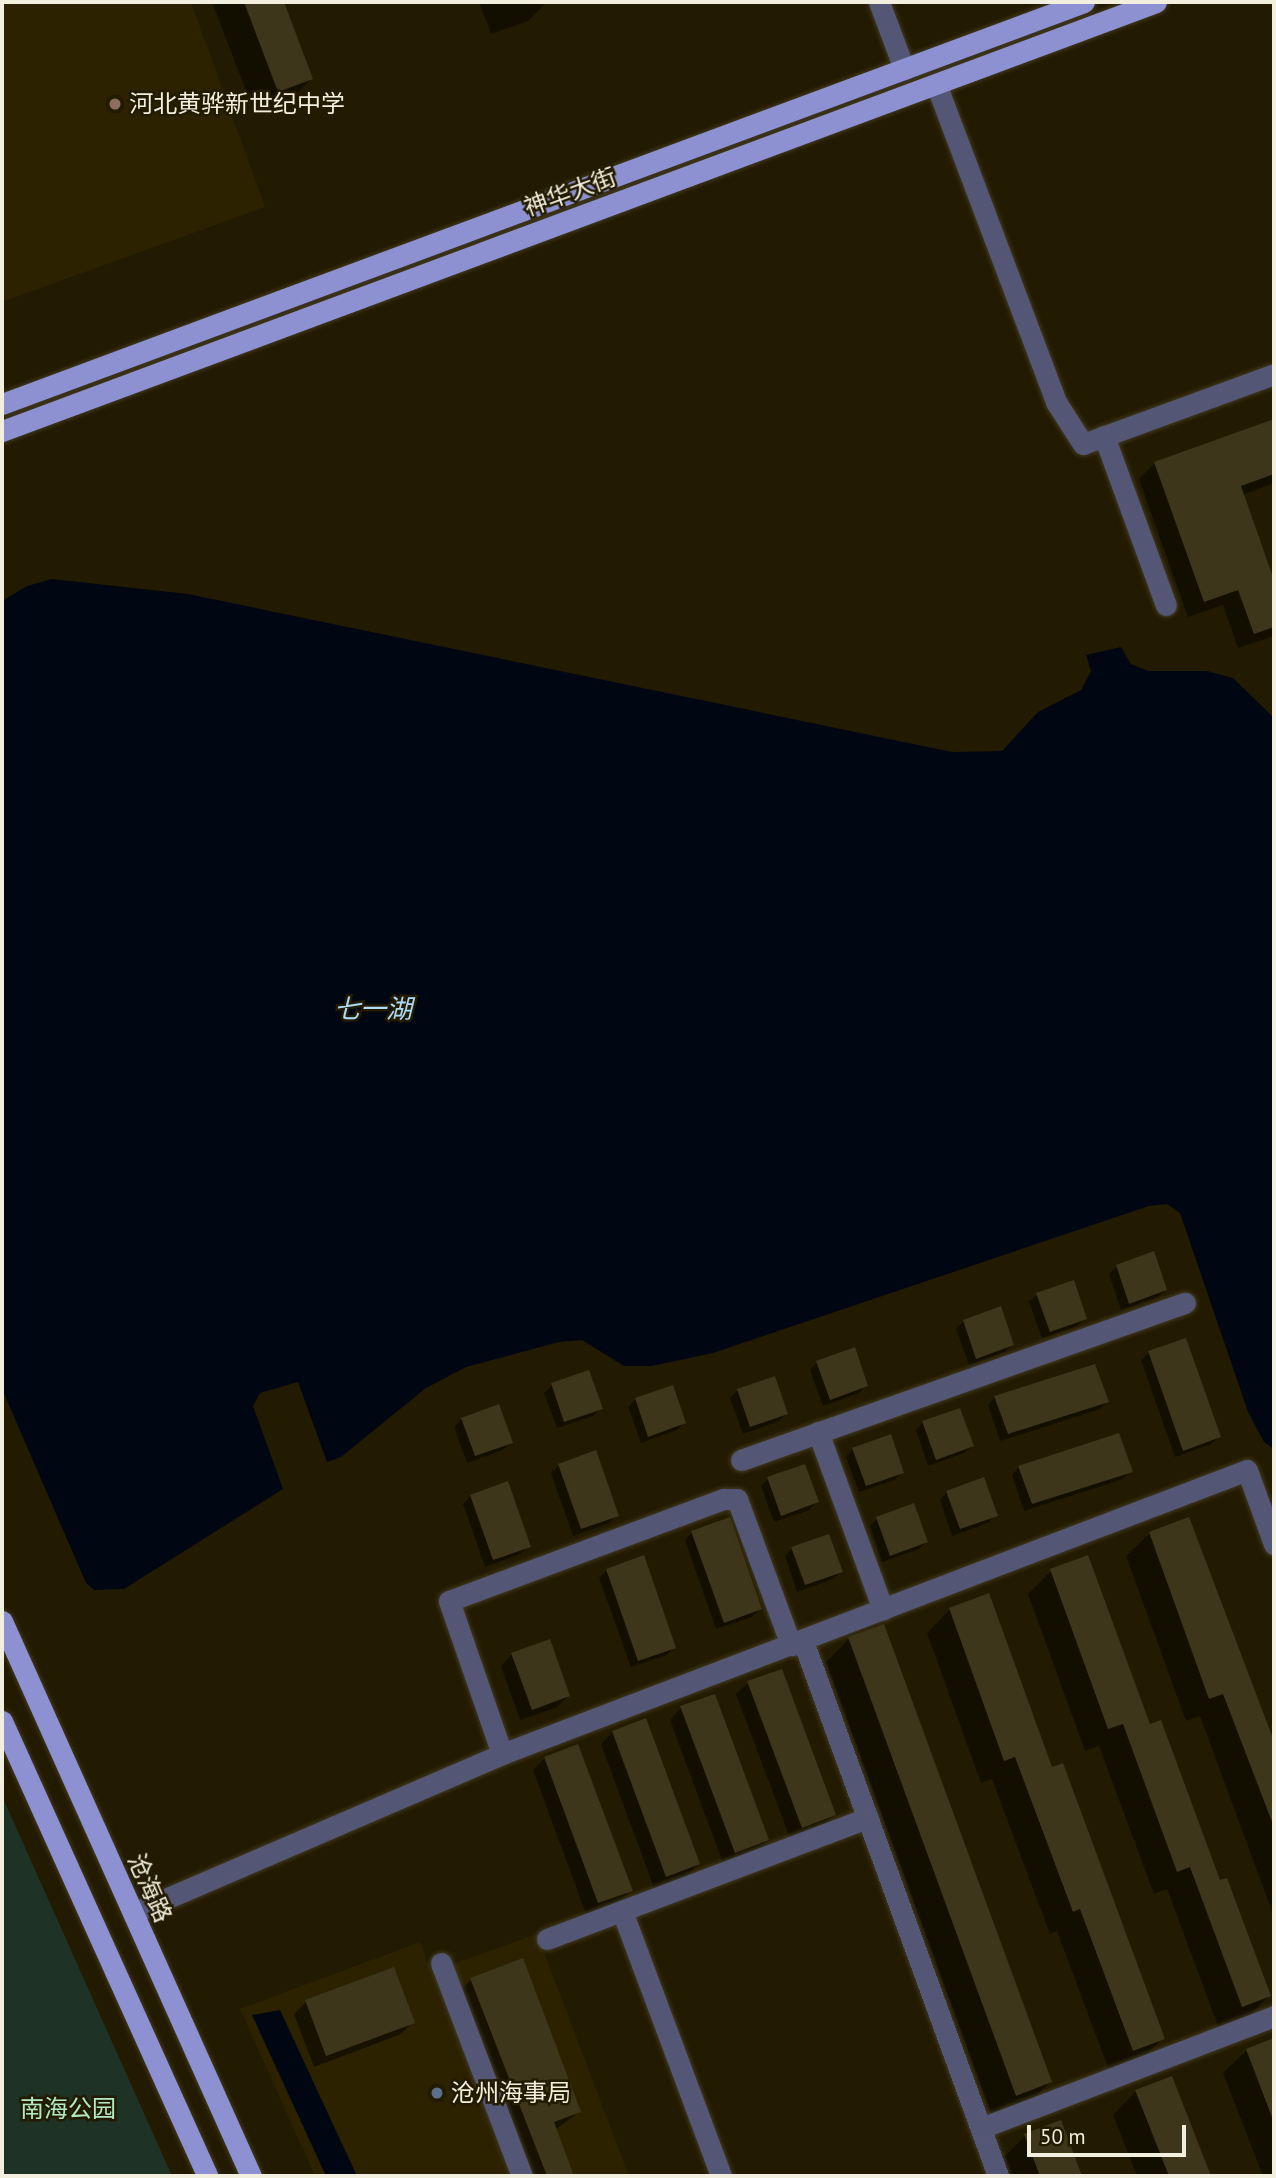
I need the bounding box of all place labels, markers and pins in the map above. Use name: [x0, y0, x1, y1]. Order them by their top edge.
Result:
place label: 河北黄骅新世纪中学: [129, 90, 345, 118]
marker: 河北黄骅新世纪中学: [107, 96, 123, 112]
place label: 沧州海事局: [451, 2079, 571, 2107]
marker: 沧州海事局: [429, 2085, 445, 2101]

